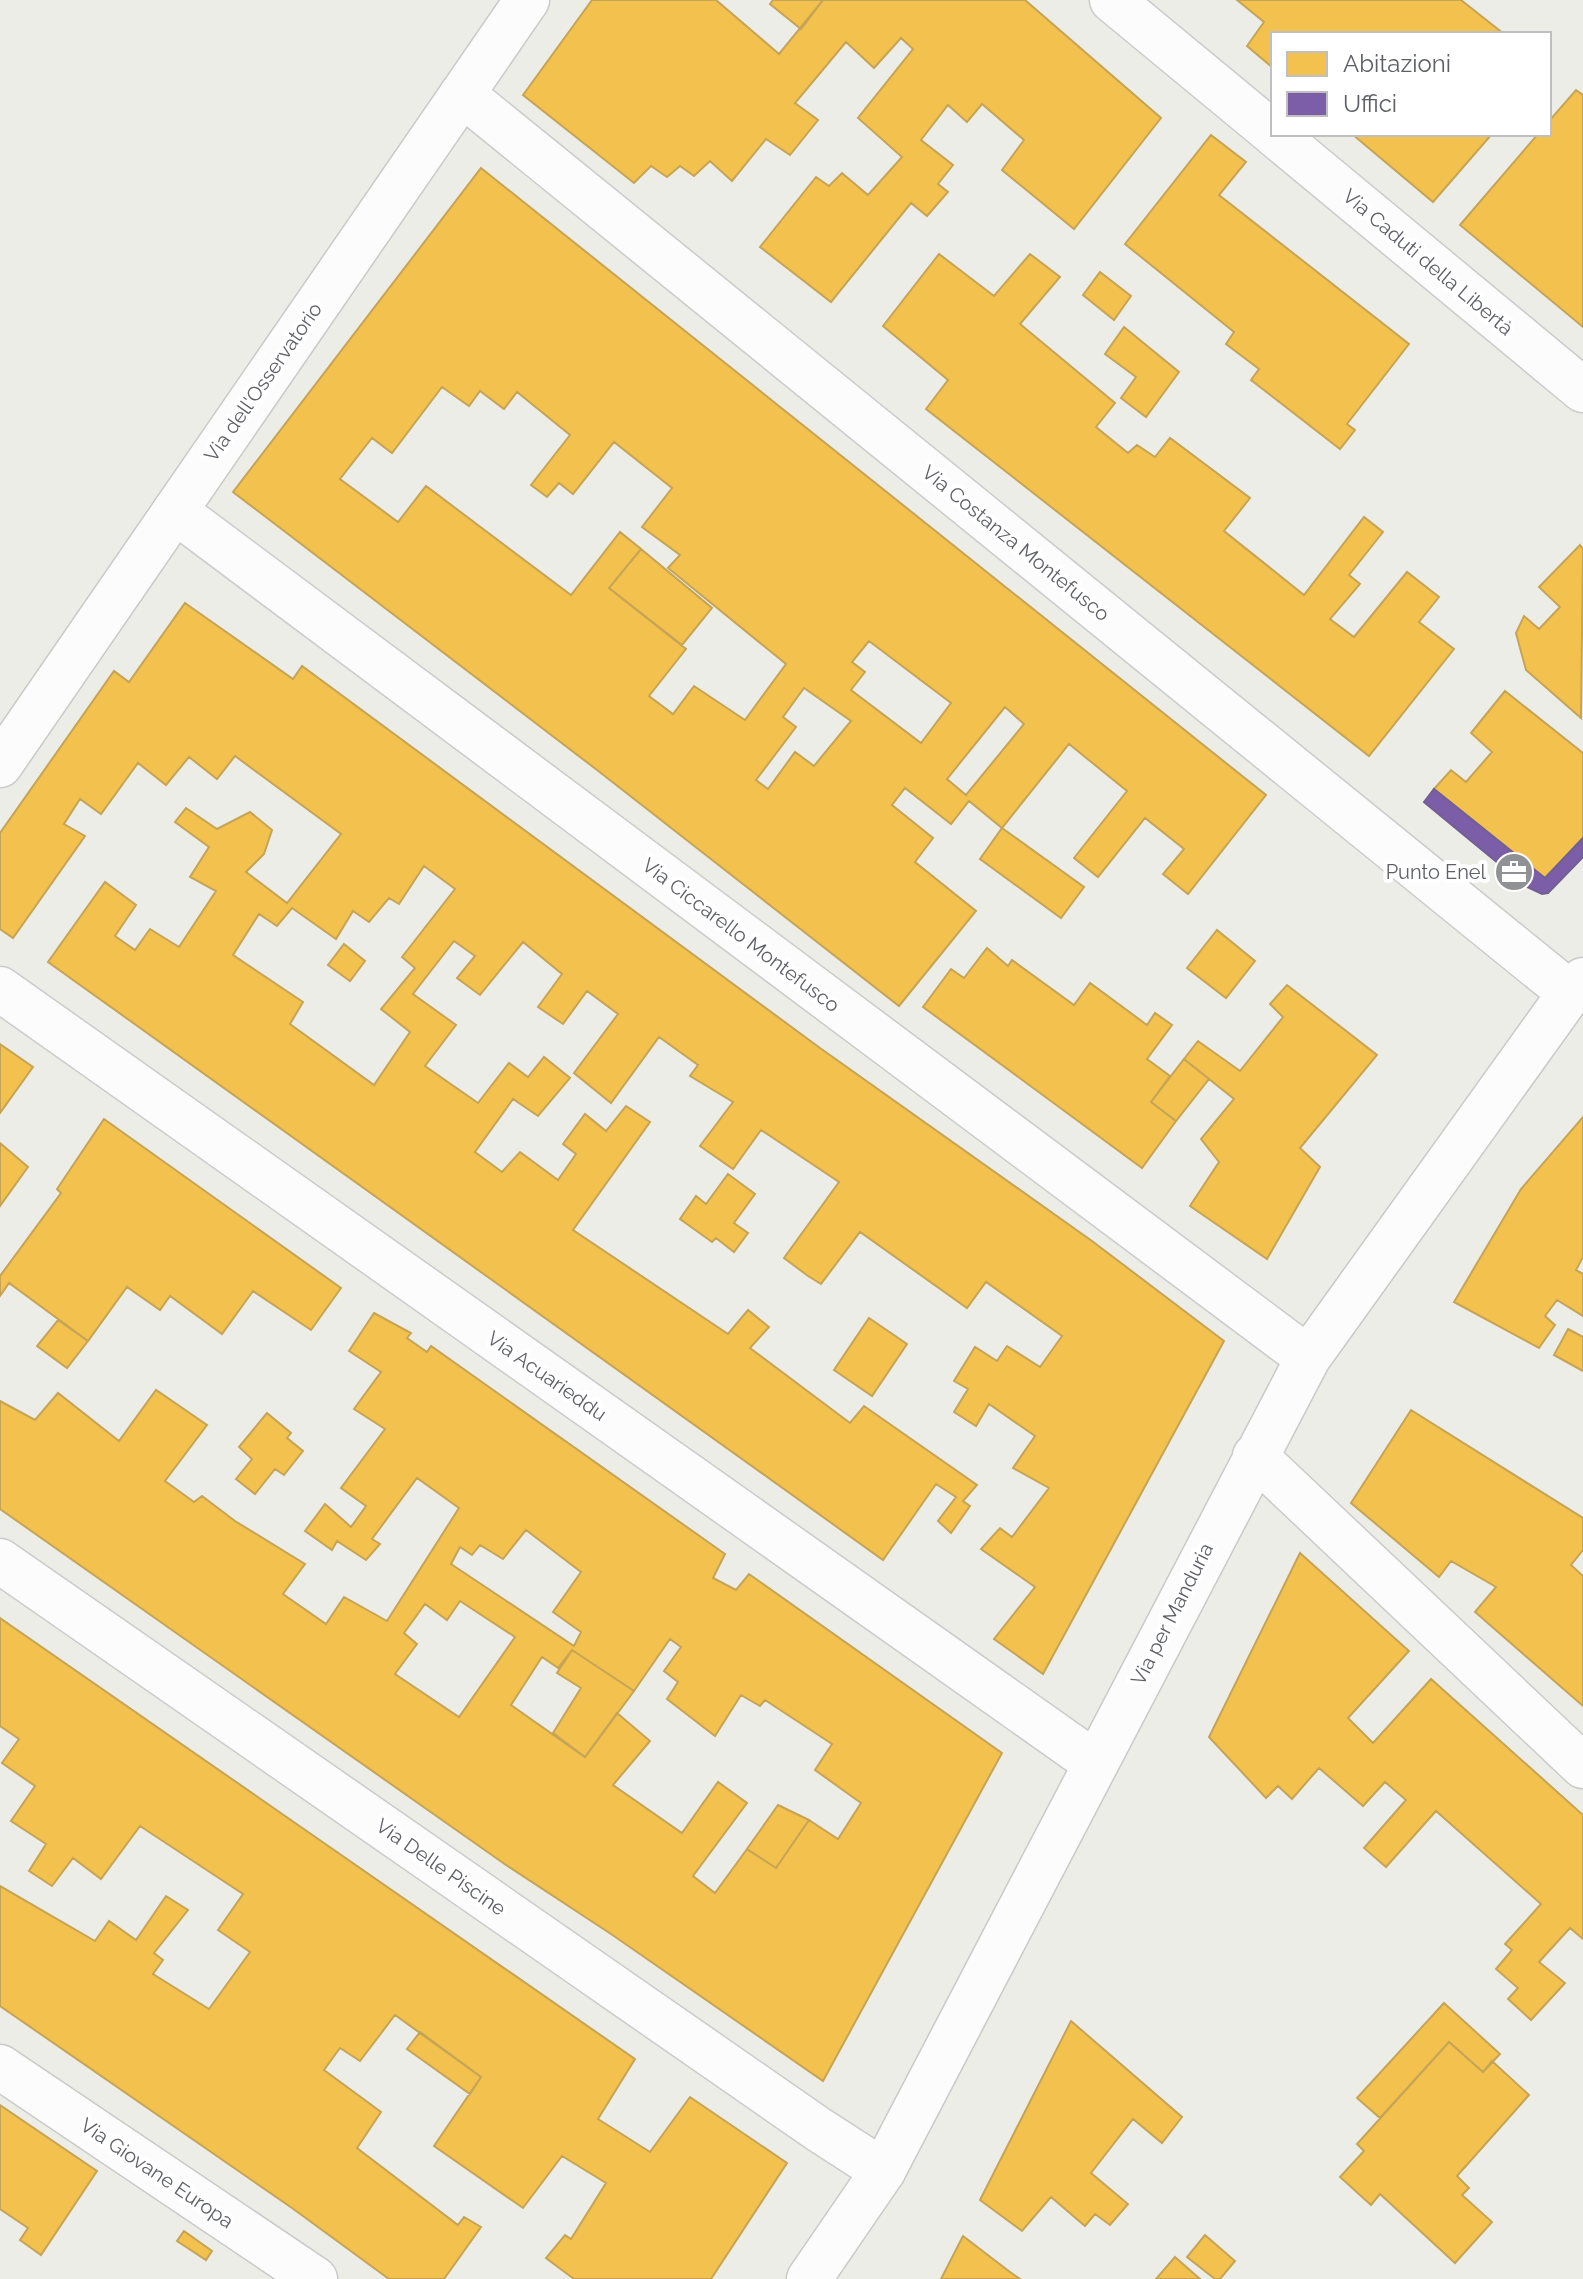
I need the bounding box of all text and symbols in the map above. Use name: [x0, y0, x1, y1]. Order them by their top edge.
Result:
legend: [1271, 32, 1551, 136]
text: Abitazioni: [1343, 49, 1451, 78]
text: Uffici: [1343, 89, 1397, 118]
street label: Via Caduti della Libertà: [1338, 184, 1518, 340]
street label: Via dell'Osservatorio: [199, 298, 327, 466]
street label: Via Costanza Montefusco: [917, 460, 1115, 626]
office icon: Punto Enel: [1493, 851, 1535, 893]
street label: Via Ciccarello Montefusco: [638, 853, 845, 1017]
place label: Punto Enel: [1386, 860, 1487, 884]
street label: Via Acuarieddu: [483, 1326, 611, 1426]
street label: Via per Manduria: [1126, 1539, 1218, 1689]
street label: Via Delle Piscine: [371, 1813, 511, 1921]
street label: Via Giovane Europa: [76, 2113, 238, 2233]

